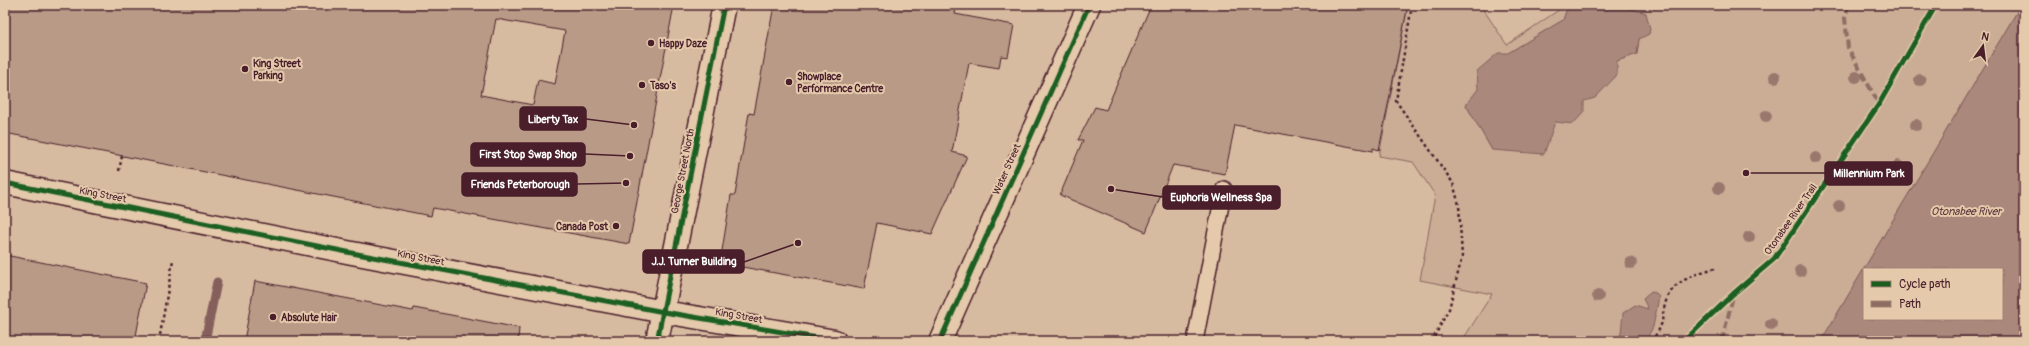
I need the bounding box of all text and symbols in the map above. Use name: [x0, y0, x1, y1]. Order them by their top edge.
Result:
north arrow: [1963, 26, 2003, 66]
text: N: [1980, 30, 1991, 44]
marker: Happy Daze: [646, 38, 656, 48]
place label: Happy Daze: [659, 38, 708, 50]
place label: King Street Parking: [253, 58, 302, 82]
marker: King Street Parking: [240, 64, 250, 74]
place label: Showplace Performance Centre: [797, 71, 884, 95]
marker: Showplace Performance Centre: [784, 77, 794, 87]
marker: Taso's: [637, 80, 647, 90]
place label: Taso's: [649, 80, 676, 92]
callout: Liberty Tax: [520, 107, 586, 130]
text: Liberty Tax: [528, 113, 579, 126]
street label: George Street North: [669, 127, 697, 215]
street label: Water Street: [990, 141, 1024, 197]
callout: First Stop Swap Shop: [471, 143, 585, 166]
text: First Stop Swap Shop: [479, 148, 577, 161]
callout: Millennium Park: [1825, 162, 1912, 185]
text: Millennium Park: [1833, 167, 1905, 180]
callout: Friends Peterborough: [462, 173, 577, 196]
text: Friends Peterborough: [470, 178, 570, 191]
street label: Otonabee River Trail: [1762, 182, 1820, 257]
street label: King Street: [78, 185, 128, 206]
callout: Euphoria Wellness Spa: [1163, 186, 1280, 209]
text: Euphoria Wellness Spa: [1170, 191, 1272, 204]
water label: Otonabee River: [1931, 205, 2003, 218]
place label: Canada Post: [556, 221, 609, 233]
marker: Canada Post: [611, 221, 621, 231]
street label: King Street: [396, 248, 446, 269]
callout: J.J. Turner Building: [643, 250, 744, 273]
text: J.J. Turner Building: [651, 255, 737, 268]
legend: [1863, 268, 2003, 320]
text: Cycle path: [1899, 277, 1951, 292]
text: Path: [1899, 297, 1921, 312]
street label: King Street: [714, 306, 764, 326]
marker: Absolute Hair: [268, 312, 278, 322]
place label: Absolute Hair: [281, 312, 338, 324]

